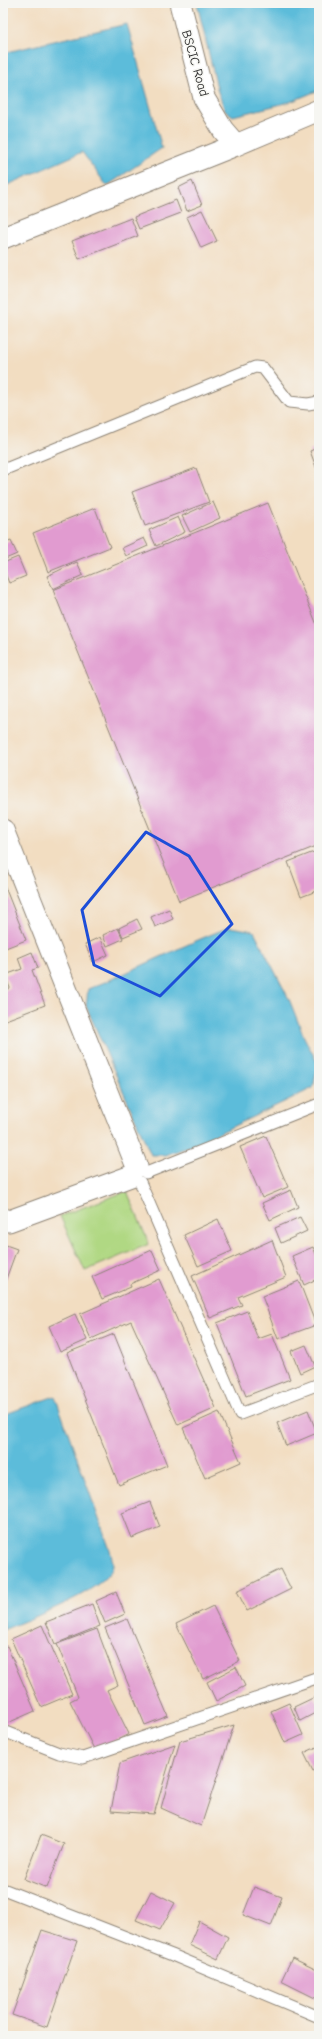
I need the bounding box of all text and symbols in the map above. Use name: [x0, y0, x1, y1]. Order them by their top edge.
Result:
street label: BSCIC Road: [179, 28, 212, 98]

